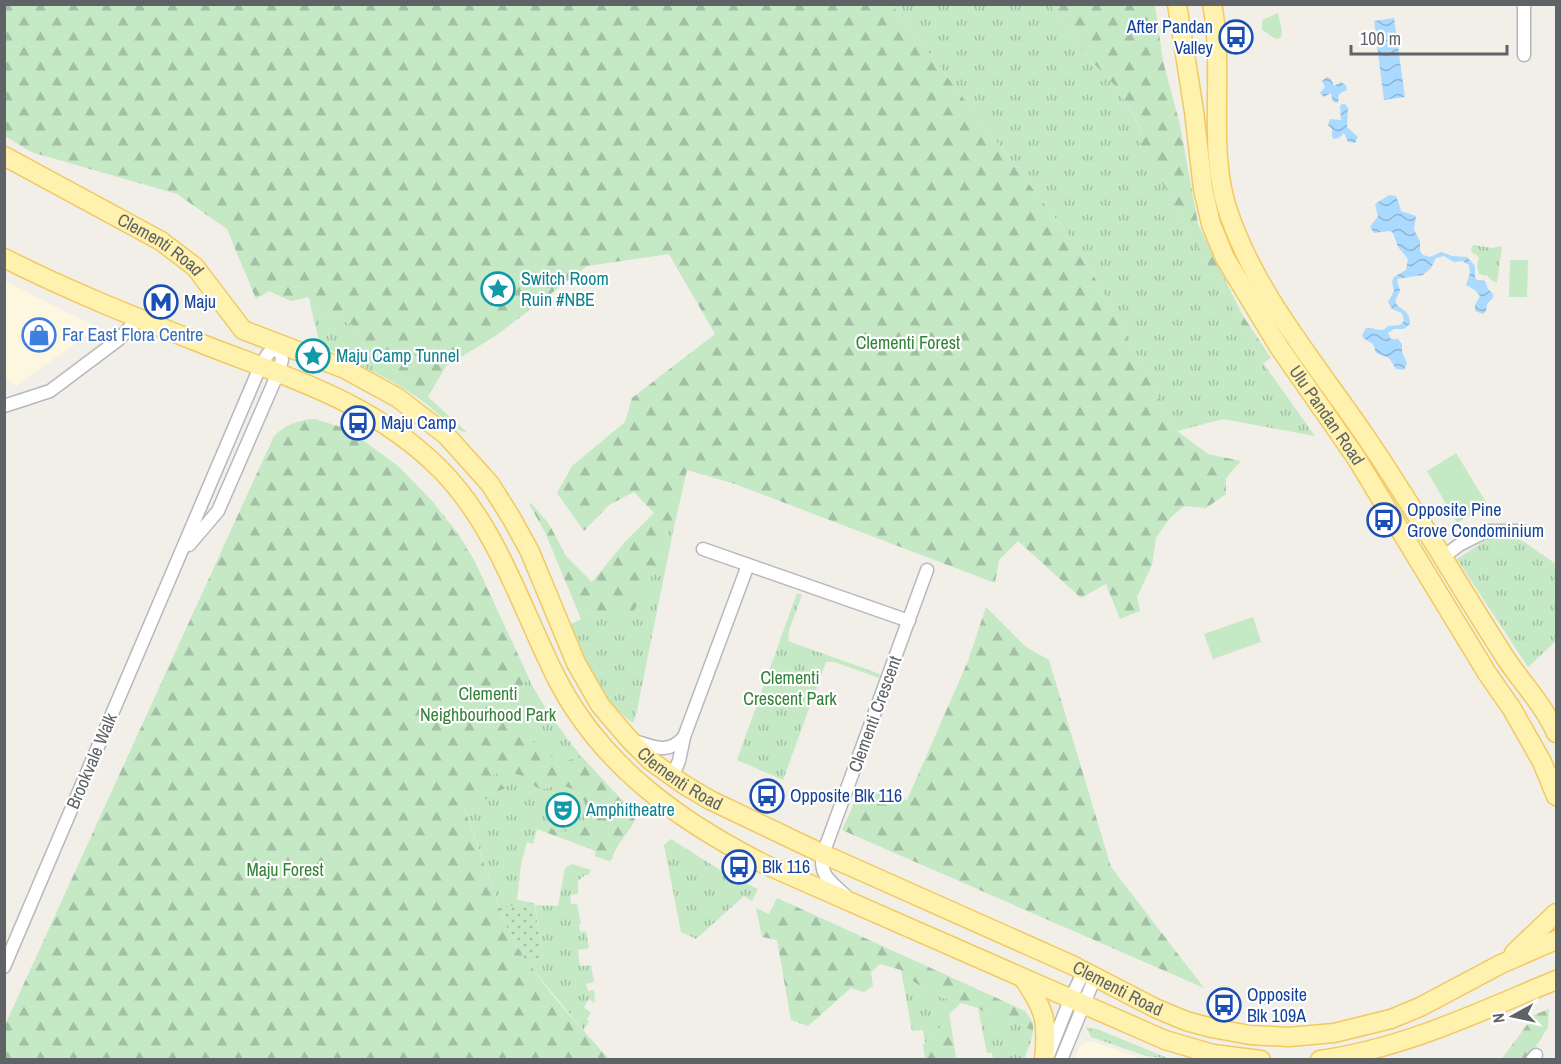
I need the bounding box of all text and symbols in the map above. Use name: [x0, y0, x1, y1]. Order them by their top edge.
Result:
place label: After Pandan Valley: [1126, 14, 1214, 60]
scale bar: [1351, 18, 1507, 56]
bus stop icon: After Pandan Valley: [1218, 19, 1254, 55]
text: 100 m: [1360, 26, 1401, 51]
street label: Clementi Road: [113, 207, 210, 281]
place label: Switch Room Ruin #NBE: [521, 266, 609, 312]
place icon: Switch Room Ruin #NBE: [480, 271, 516, 307]
metro station icon: Maju: [143, 284, 179, 320]
place label: Maju: [184, 289, 216, 314]
shop icon: Far East Flora Centre: [21, 317, 57, 353]
place label: Far East Flora Centre: [62, 322, 203, 347]
park label: Clementi Forest: [856, 330, 960, 355]
place icon: Maju Camp Tunnel: [295, 338, 331, 374]
place label: Maju Camp Tunnel: [336, 343, 459, 368]
street label: Ulu Pandan Road: [1283, 360, 1371, 470]
bus stop icon: Maju Camp: [340, 405, 376, 441]
place label: Maju Camp: [381, 410, 456, 435]
place label: Opposite Pine Grove Condominium: [1407, 497, 1544, 543]
bus stop icon: Opposite Pine Grove Condominium: [1366, 502, 1402, 538]
street label: Clementi Crescent: [842, 652, 907, 776]
park label: Clementi Crescent Park: [743, 665, 837, 711]
park label: Clementi Neighbourhood Park: [420, 681, 557, 727]
street label: Brookvale Walk: [60, 708, 123, 813]
street label: Clementi Road: [632, 741, 727, 816]
bus stop icon: Opposite Blk 116: [749, 778, 785, 814]
place label: Opposite Blk 116: [790, 783, 902, 808]
theatre icon: Amphitheatre: [545, 792, 581, 828]
place label: Amphitheatre: [585, 797, 675, 822]
bus stop icon: Blk 116: [721, 849, 757, 885]
place label: Blk 116: [762, 854, 810, 879]
park label: Maju Forest: [246, 857, 324, 882]
street label: Clementi Road: [1068, 954, 1167, 1022]
place label: Opposite Blk 109A: [1247, 982, 1307, 1028]
north arrow: [1483, 986, 1543, 1046]
bus stop icon: Opposite Blk 109A: [1206, 987, 1242, 1023]
text: N: [1487, 1012, 1510, 1024]

